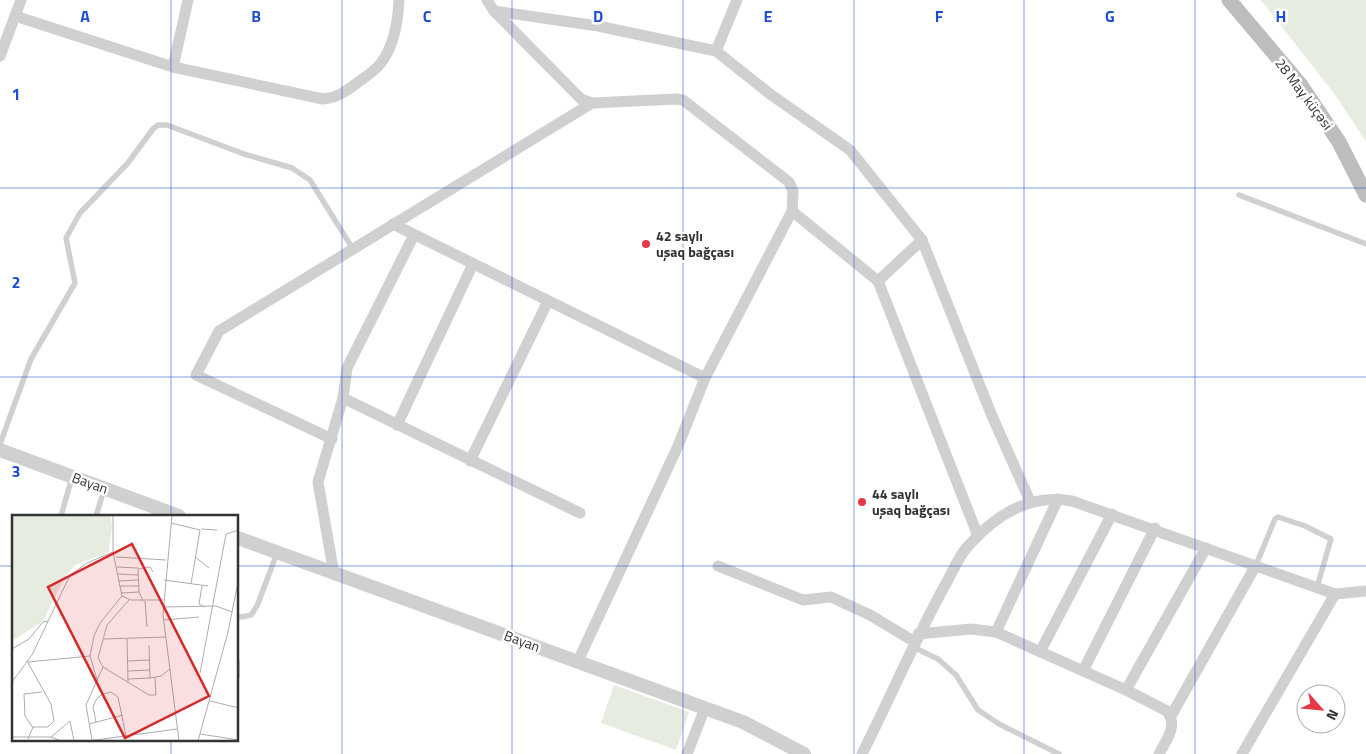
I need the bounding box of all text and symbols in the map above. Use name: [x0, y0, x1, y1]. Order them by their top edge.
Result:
text: A: [80, 4, 90, 28]
text: B: [251, 4, 261, 28]
text: C: [423, 4, 432, 28]
text: D: [593, 4, 603, 28]
text: E: [764, 4, 773, 28]
text: F: [935, 4, 944, 28]
text: G: [1105, 4, 1115, 28]
text: H: [1276, 4, 1286, 28]
street label: 28 May küçəsi: [1270, 53, 1338, 134]
text: 1: [12, 82, 20, 106]
place label: 42 saylı uşaq bağçası: [656, 225, 734, 262]
marker: 42 saylı uşaq bağçası: [640, 238, 652, 250]
text: 2: [12, 270, 20, 294]
text: 3: [12, 459, 20, 483]
street label: Bayan: [69, 466, 111, 499]
place label: 44 saylı uşaq bağçası: [872, 483, 950, 520]
marker: 44 saylı uşaq bağçası: [856, 496, 868, 508]
inset map: [12, 515, 239, 742]
street label: Bayan: [501, 624, 543, 657]
north arrow: [1296, 684, 1346, 734]
text: N: [1321, 706, 1345, 724]

